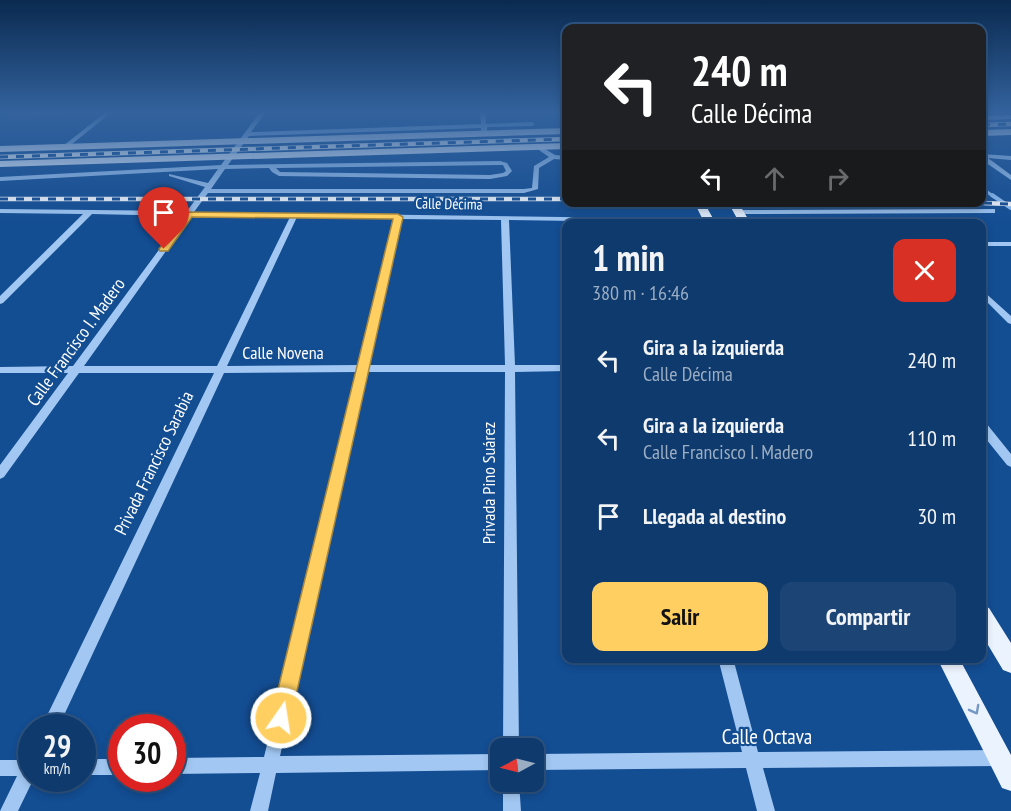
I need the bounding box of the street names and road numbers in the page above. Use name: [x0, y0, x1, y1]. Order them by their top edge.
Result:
street label: Calle Décima: [415, 193, 483, 214]
street label: Calle Francisco I. Madero: [21, 273, 130, 410]
street label: Calle Novena: [242, 341, 324, 364]
street label: Privada Francisco Sarabia: [109, 387, 198, 538]
street label: Privada Pino Suárez: [477, 422, 500, 544]
street label: Calle Octava: [722, 723, 812, 750]

